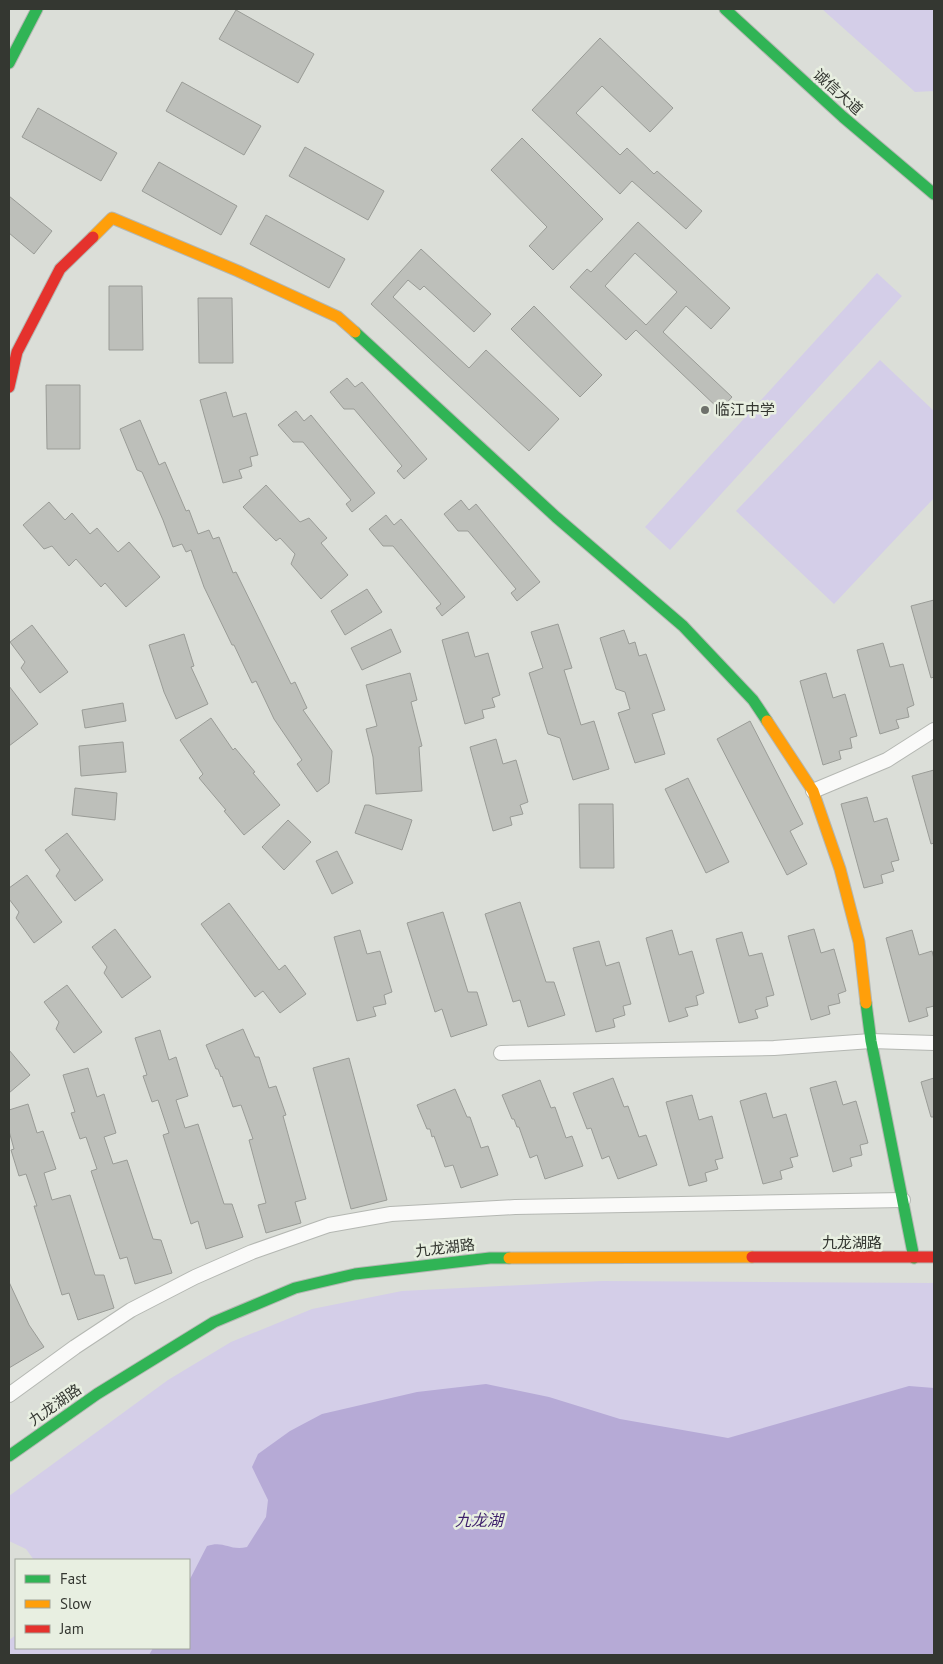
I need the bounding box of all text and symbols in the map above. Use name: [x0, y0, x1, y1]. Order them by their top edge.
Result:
street label: 诚信大道: [810, 64, 867, 119]
place label: 临江中学: [715, 400, 775, 419]
marker: 临江中学: [699, 404, 711, 416]
street label: 九龙湖路: [822, 1233, 882, 1252]
street label: 九龙湖路: [414, 1234, 476, 1261]
street label: 九龙湖路: [25, 1380, 85, 1430]
water label: 九龙湖: [455, 1510, 506, 1530]
legend: [15, 1559, 190, 1649]
text: Fast: [60, 1569, 87, 1588]
text: Slow: [60, 1594, 91, 1613]
text: Jam: [59, 1619, 84, 1638]

